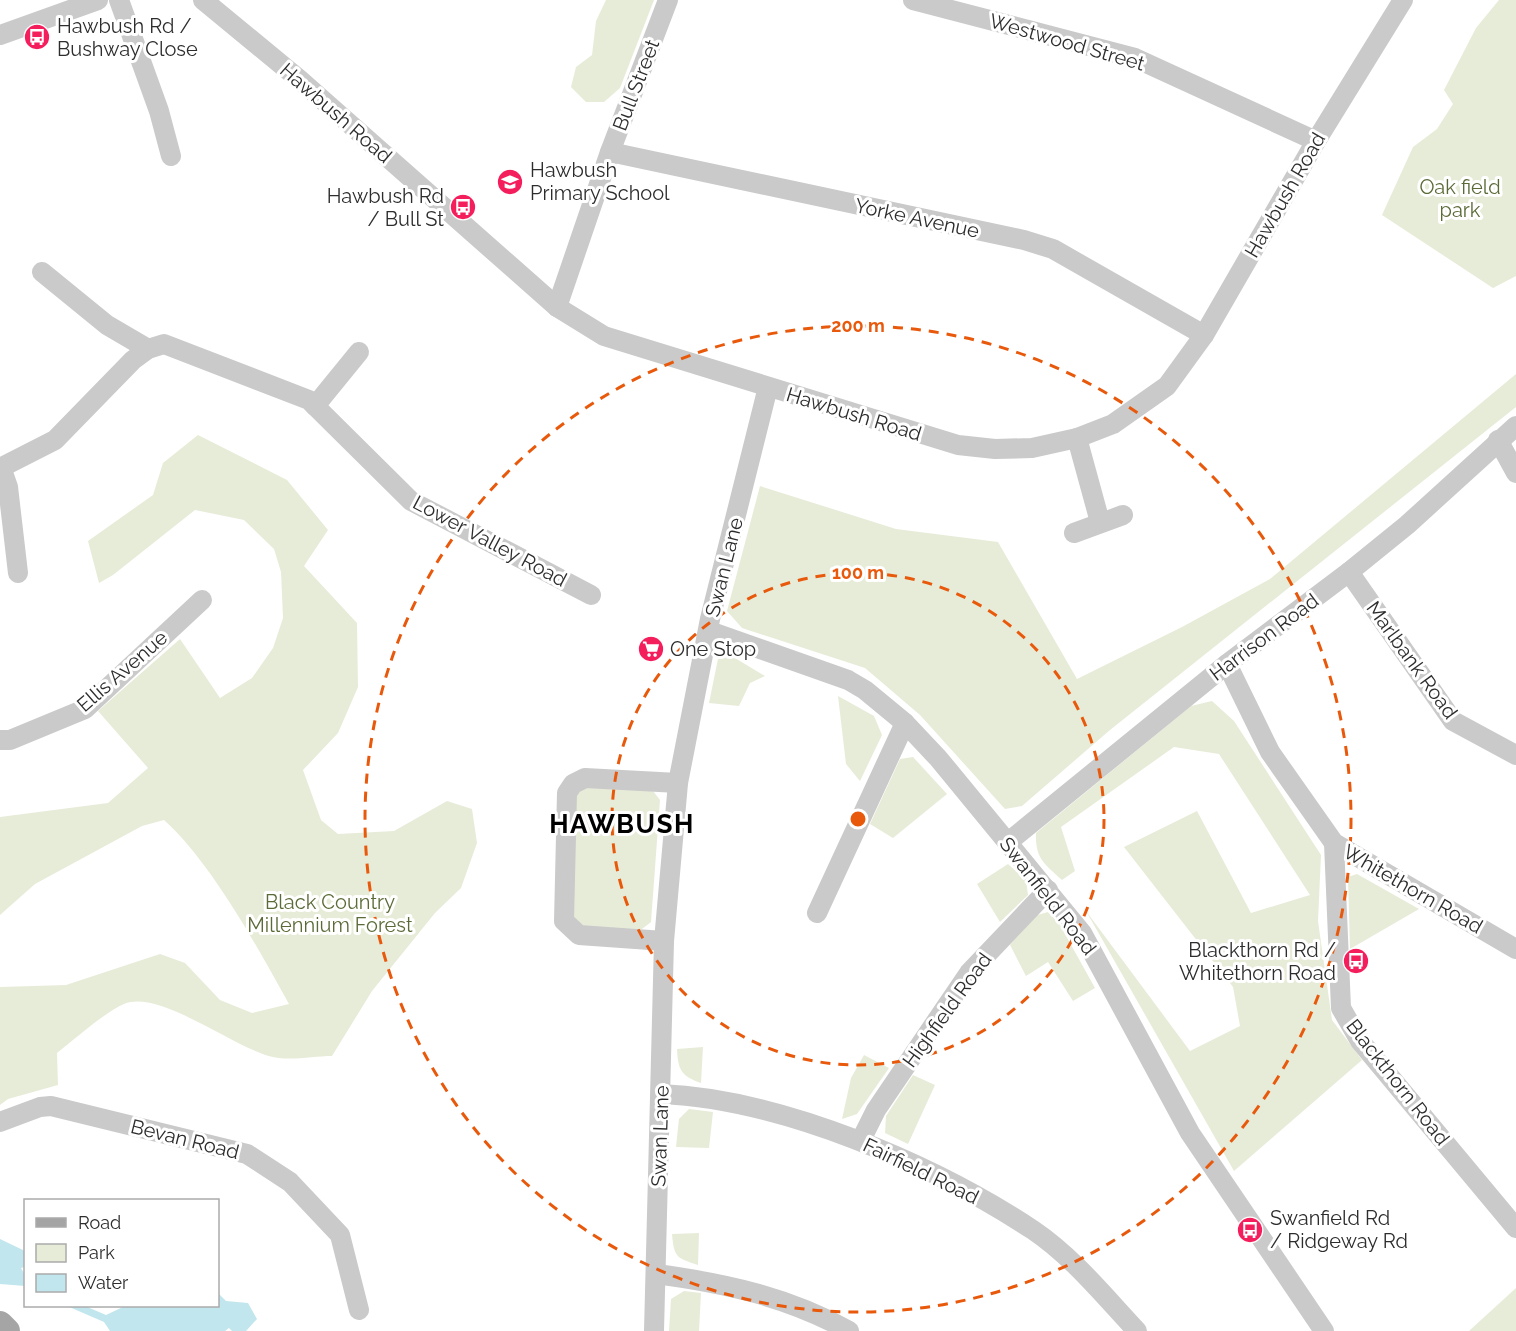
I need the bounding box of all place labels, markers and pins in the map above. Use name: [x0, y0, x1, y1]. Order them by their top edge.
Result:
place label: Hawbush Rd / Bushway Close: [57, 14, 198, 61]
bus stop icon: Hawbush Rd / Bushway Close: [22, 22, 52, 52]
place label: Hawbush Primary School: [530, 158, 670, 205]
school or university icon: Hawbush Primary School: [495, 167, 525, 197]
place label: Hawbush Rd / Bull St: [327, 184, 444, 231]
bus stop icon: Hawbush Rd / Bull St: [448, 192, 478, 222]
supermarket icon: One Stop: [636, 634, 666, 664]
place label: One Stop: [670, 637, 756, 661]
centre of rings: [848, 809, 868, 829]
place label: Blackthorn Rd / Whitethorn Road: [1179, 938, 1336, 985]
bus stop icon: Blackthorn Rd / Whitethorn Road: [1341, 946, 1371, 976]
place label: Swanfield Rd / Ridgeway Rd: [1270, 1206, 1408, 1253]
bus stop icon: Swanfield Rd / Ridgeway Rd: [1235, 1215, 1265, 1245]

